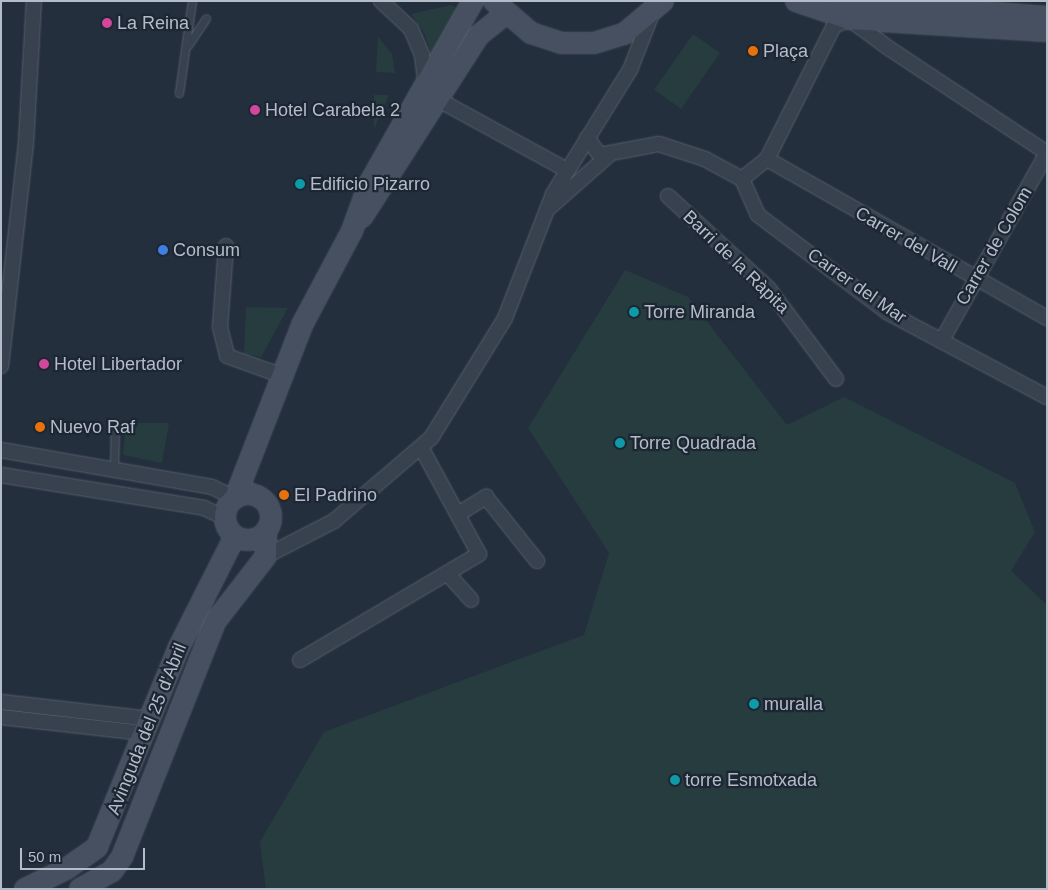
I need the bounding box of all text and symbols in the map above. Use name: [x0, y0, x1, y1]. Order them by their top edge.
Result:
place label: La Reina: [117, 12, 189, 34]
marker: La Reina: [101, 17, 113, 29]
place label: Plaça: [763, 40, 808, 62]
marker: Plaça: [747, 45, 759, 57]
place label: Hotel Carabela 2: [265, 99, 400, 121]
marker: Hotel Carabela 2: [249, 104, 261, 116]
place label: Edificio Pizarro: [310, 173, 430, 195]
marker: Edificio Pizarro: [294, 178, 306, 190]
street label: Carrer de Colom: [951, 183, 1037, 309]
street label: Carrer del Vall: [851, 202, 961, 278]
street label: Barri de la Ràpita: [678, 206, 794, 318]
place label: Consum: [173, 239, 240, 261]
marker: Consum: [157, 244, 169, 256]
street label: Carrer del Mar: [803, 244, 911, 328]
place label: Torre Miranda: [644, 301, 755, 323]
marker: Torre Miranda: [628, 306, 640, 318]
place label: Hotel Libertador: [54, 353, 182, 375]
marker: Hotel Libertador: [38, 358, 50, 370]
place label: Nuevo Raf: [50, 416, 135, 438]
marker: Nuevo Raf: [34, 421, 46, 433]
place label: Torre Quadrada: [630, 432, 756, 454]
marker: Torre Quadrada: [614, 437, 626, 449]
place label: El Padrino: [294, 484, 377, 506]
marker: El Padrino: [278, 489, 290, 501]
street label: Avinguda del 25 d'Abril: [103, 640, 191, 818]
place label: muralla: [764, 693, 823, 715]
marker: muralla: [748, 698, 760, 710]
place label: torre Esmotxada: [685, 769, 817, 791]
marker: torre Esmotxada: [669, 774, 681, 786]
scale bar: [22, 838, 148, 870]
text: 50 m: [28, 848, 61, 865]

